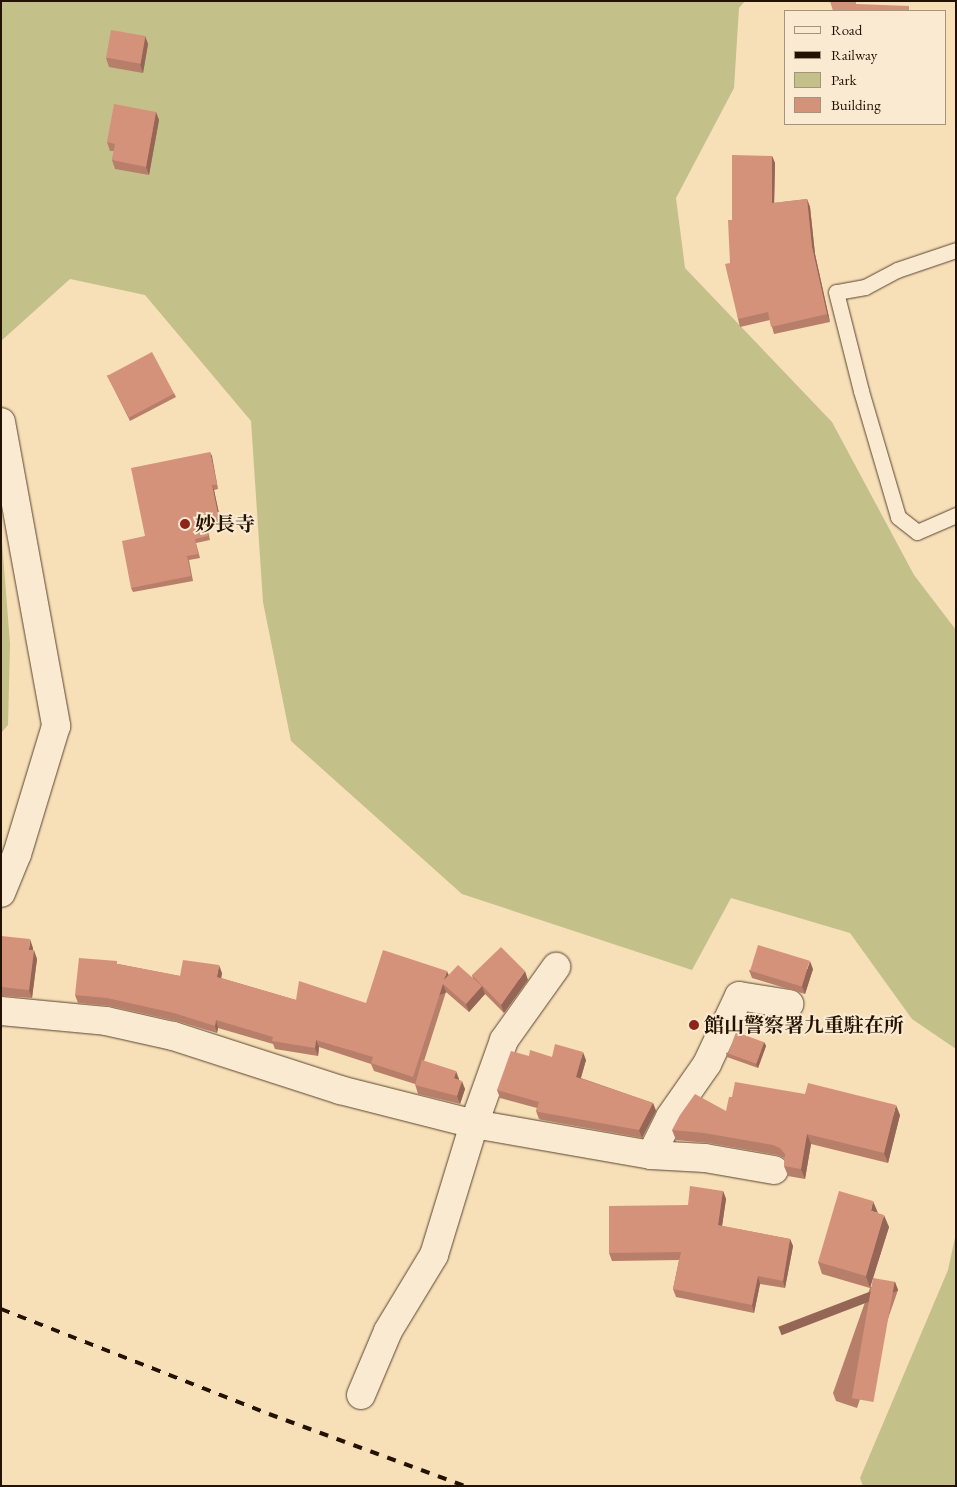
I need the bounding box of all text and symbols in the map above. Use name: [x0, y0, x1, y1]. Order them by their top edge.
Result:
legend: [784, 10, 947, 125]
text: Road: [831, 20, 862, 39]
text: Railway: [831, 45, 877, 64]
text: Park: [831, 70, 857, 89]
text: Building: [831, 95, 881, 114]
place label: 妙長寺: [195, 512, 255, 536]
marker: 妙長寺: [179, 518, 191, 530]
place label: 館山警察署九重駐在所: [704, 1013, 904, 1037]
marker: 館山警察署九重駐在所: [688, 1019, 700, 1031]

